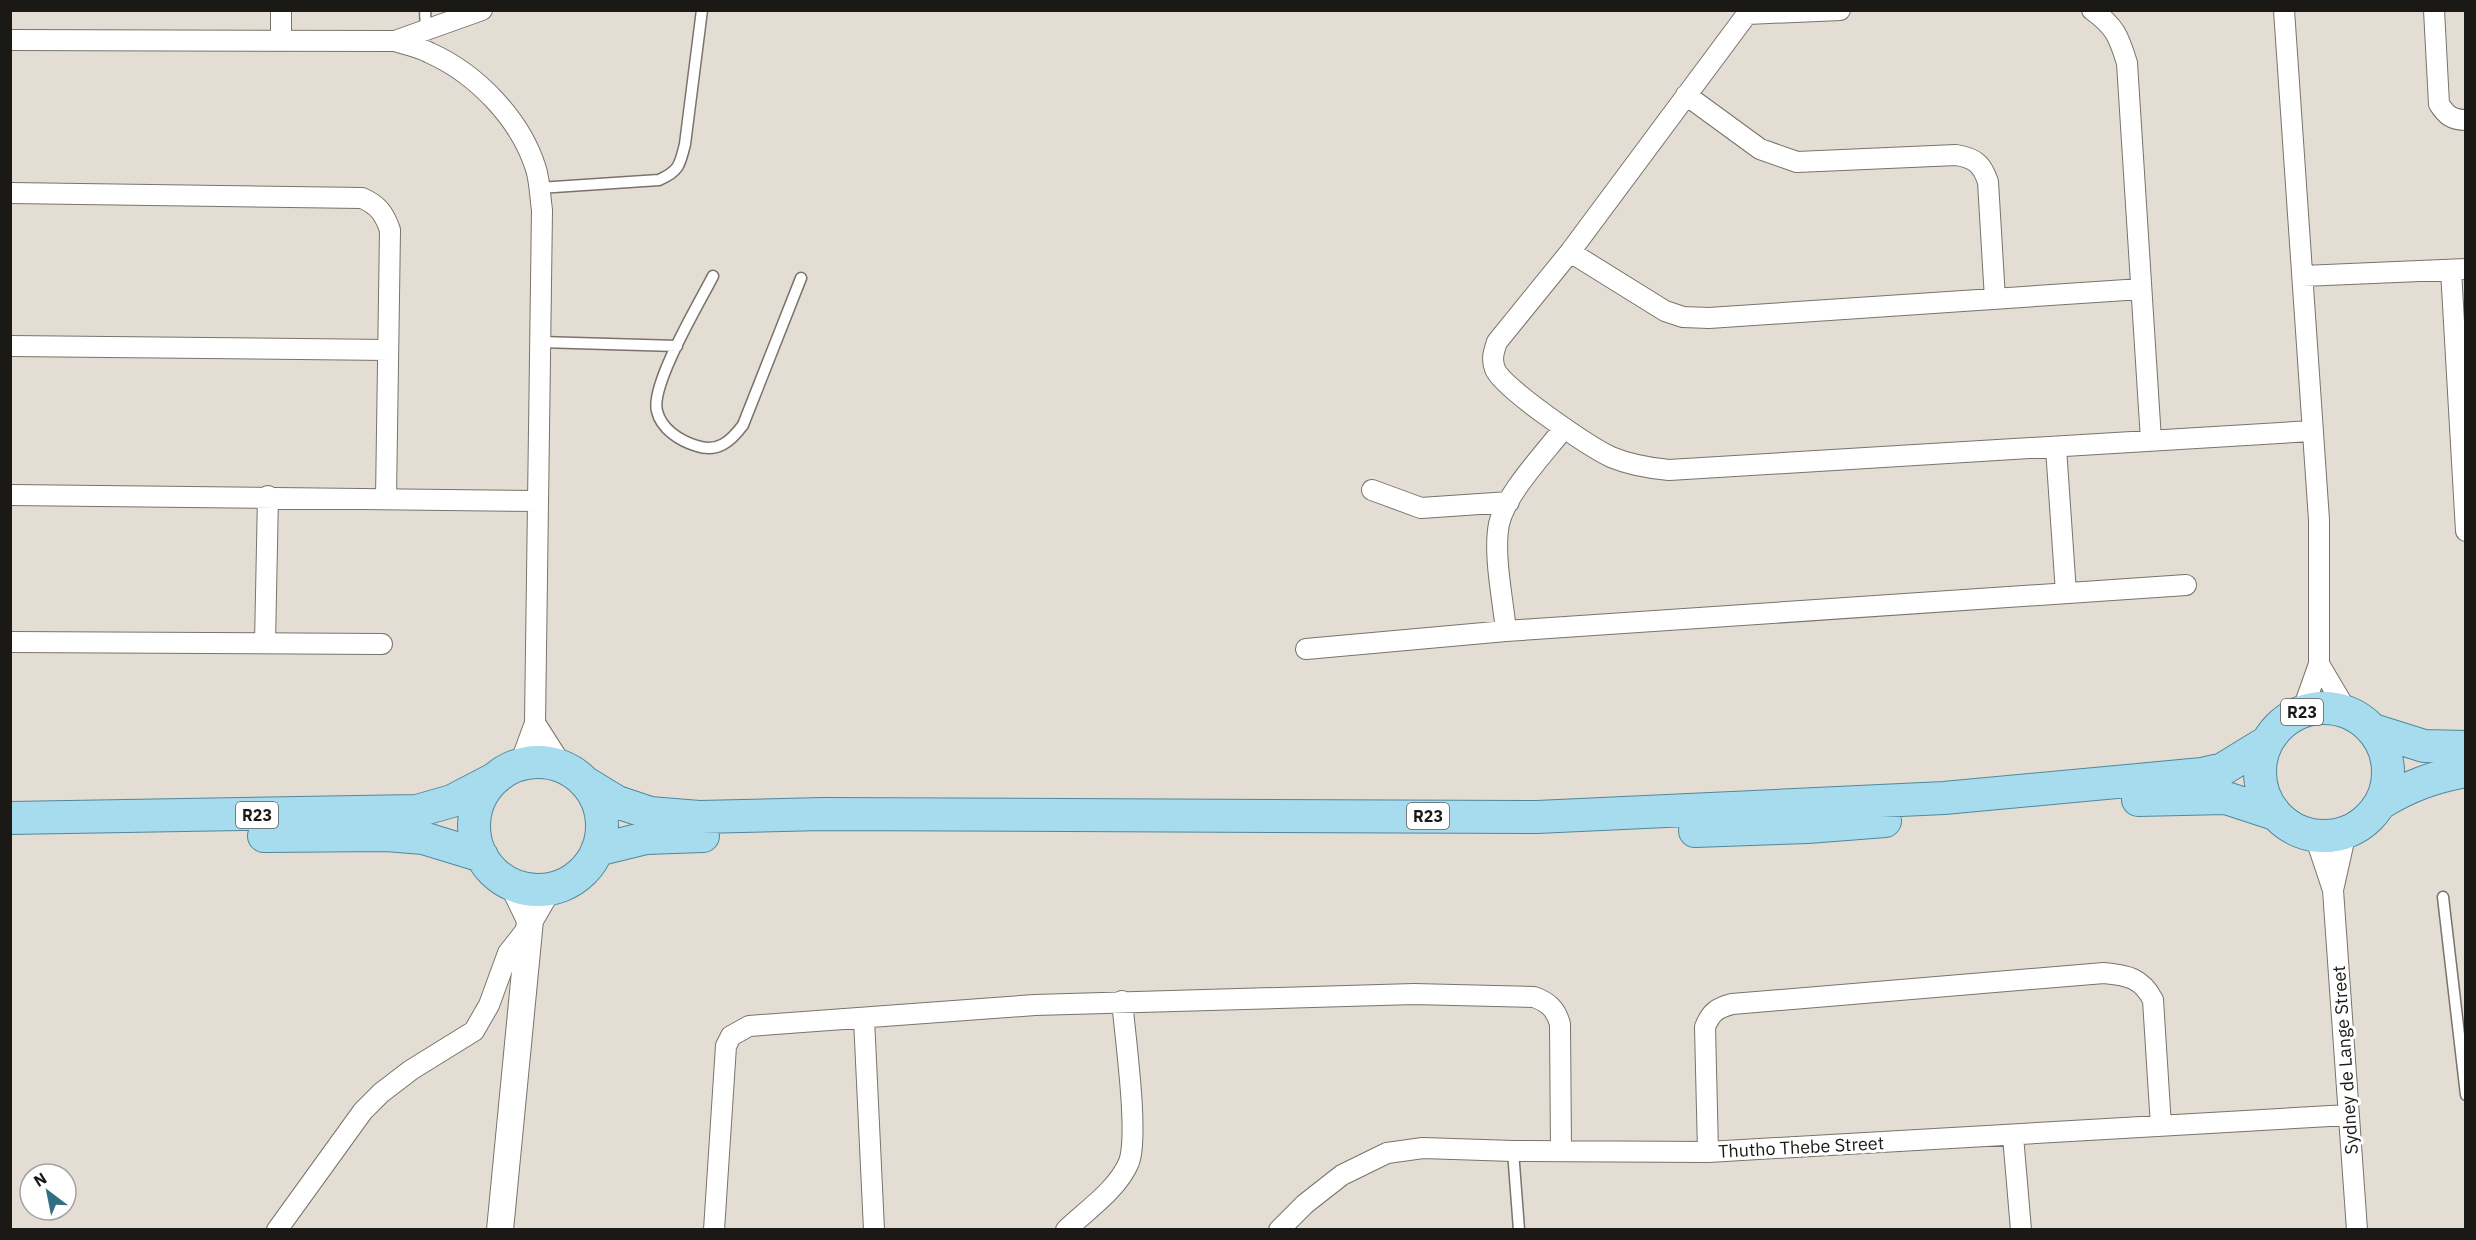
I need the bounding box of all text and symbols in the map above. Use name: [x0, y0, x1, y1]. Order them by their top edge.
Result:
road number: R23: [2281, 699, 2323, 725]
road number: R23: [236, 802, 278, 828]
road number: R23: [1407, 803, 1449, 829]
street label: Sydney de Lange Street: [2327, 965, 2363, 1155]
street label: Thutho Thebe Street: [1718, 1131, 1884, 1163]
north arrow: [18, 1162, 78, 1222]
text: N: [30, 1168, 50, 1191]

